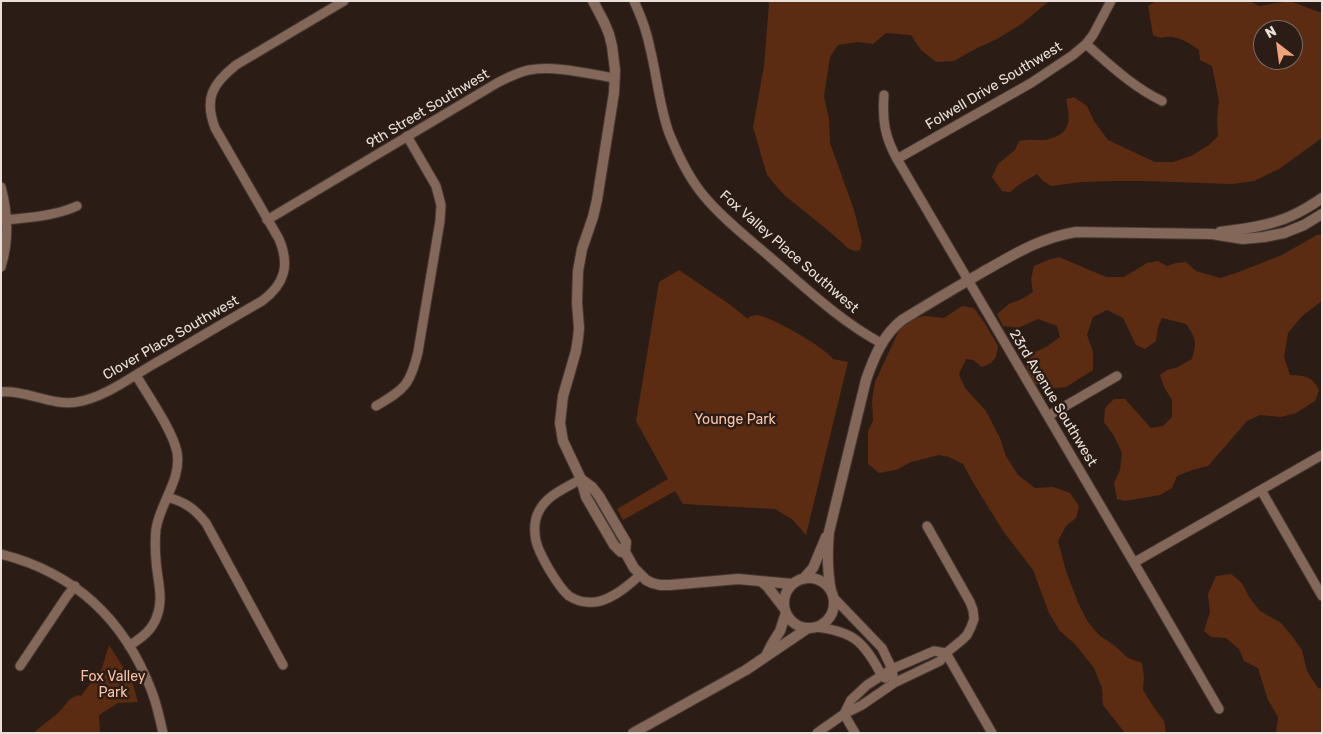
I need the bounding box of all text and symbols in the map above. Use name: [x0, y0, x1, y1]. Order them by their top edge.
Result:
north arrow: [1253, 20, 1303, 70]
text: N: [1262, 23, 1279, 42]
street label: Folwell Drive Southwest: [923, 39, 1065, 133]
street label: 9th Street Southwest: [364, 66, 492, 152]
street label: Fox Valley Place Southwest: [716, 187, 862, 317]
street label: Clover Place Southwest: [100, 292, 242, 384]
street label: 23rd Avenue Southwest: [1005, 327, 1101, 469]
park label: Younge Park: [694, 412, 776, 428]
park label: Fox Valley Park: [80, 669, 146, 702]

